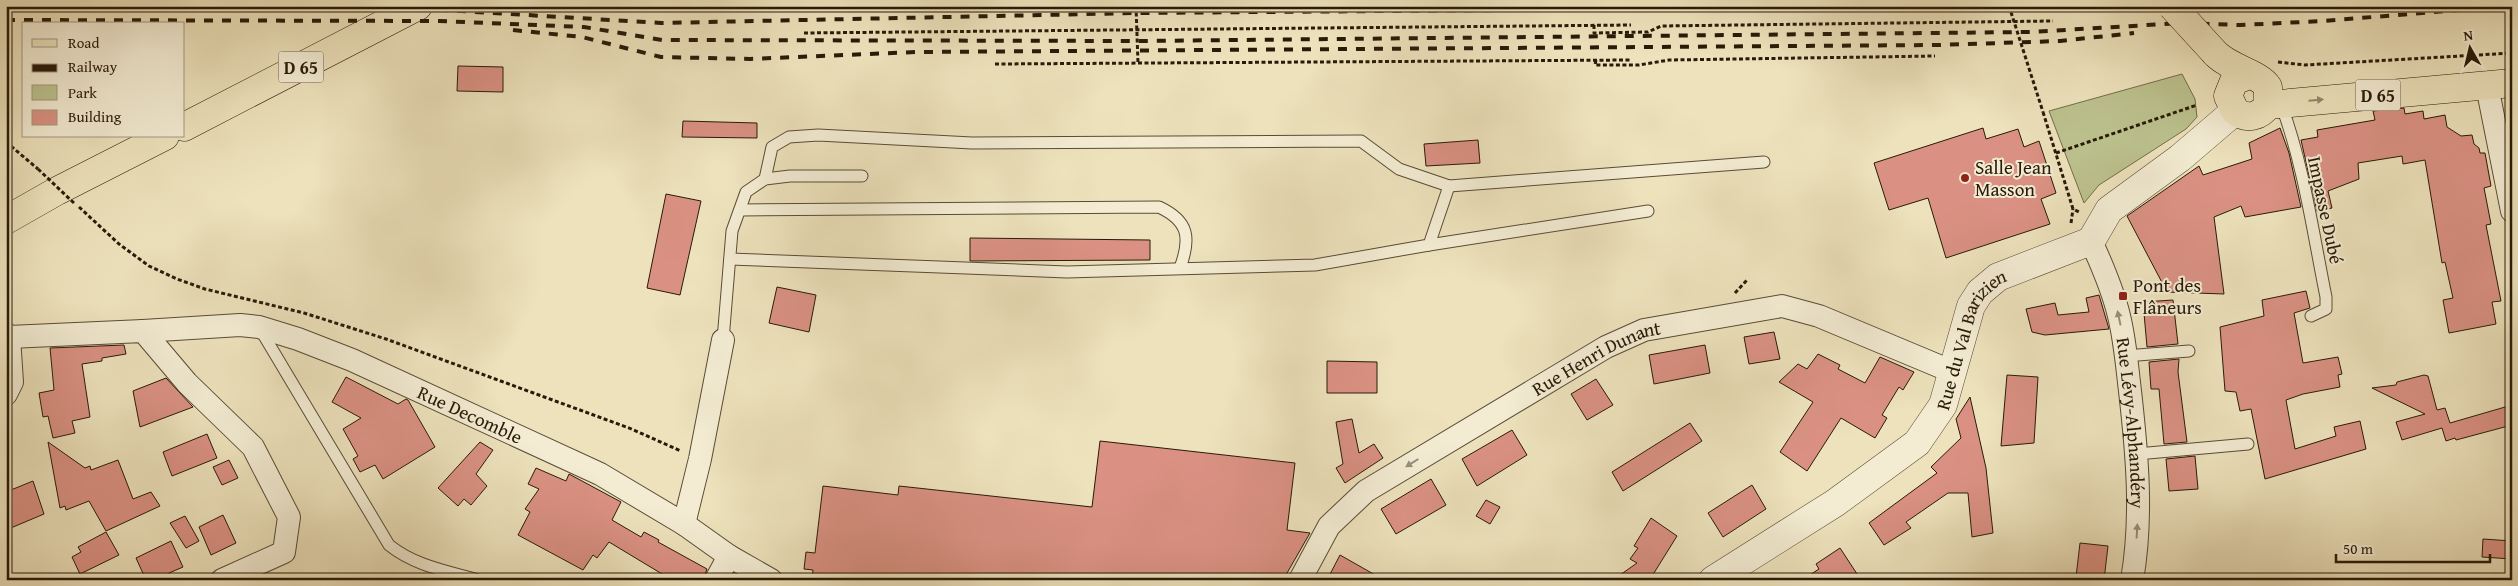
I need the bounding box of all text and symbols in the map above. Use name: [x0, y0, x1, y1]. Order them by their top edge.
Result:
legend: [22, 22, 185, 138]
north arrow: [2446, 22, 2496, 72]
text: N: [2462, 24, 2475, 46]
text: Road: [68, 32, 99, 53]
road number: D 65: [278, 52, 324, 82]
text: Railway: [68, 56, 118, 77]
road number: D 65: [2356, 80, 2400, 110]
text: Park: [68, 82, 97, 103]
one-way arrow: [2309, 96, 2325, 104]
text: Building: [68, 106, 122, 127]
place label: Salle Jean Masson: [1975, 153, 2052, 203]
street label: Impasse Dubé: [2301, 154, 2351, 266]
marker: Salle Jean Masson: [1959, 172, 1971, 184]
street label: Rue du Val Barizien: [1928, 261, 2010, 413]
place label: Pont des Flâneurs: [2133, 271, 2202, 321]
marker: Pont des Flâneurs: [2117, 290, 2129, 302]
one-way arrow: [2115, 310, 2123, 325]
street label: Rue Henri Dunant: [1526, 313, 1663, 402]
street label: Rue Lévy-Alphandéry: [2110, 335, 2152, 509]
street label: Rue Decomble: [413, 378, 527, 451]
one-way arrow: [1405, 458, 1418, 467]
one-way arrow: [2133, 523, 2141, 539]
scale bar: [2336, 531, 2489, 563]
text: 50 m: [2343, 538, 2374, 559]

